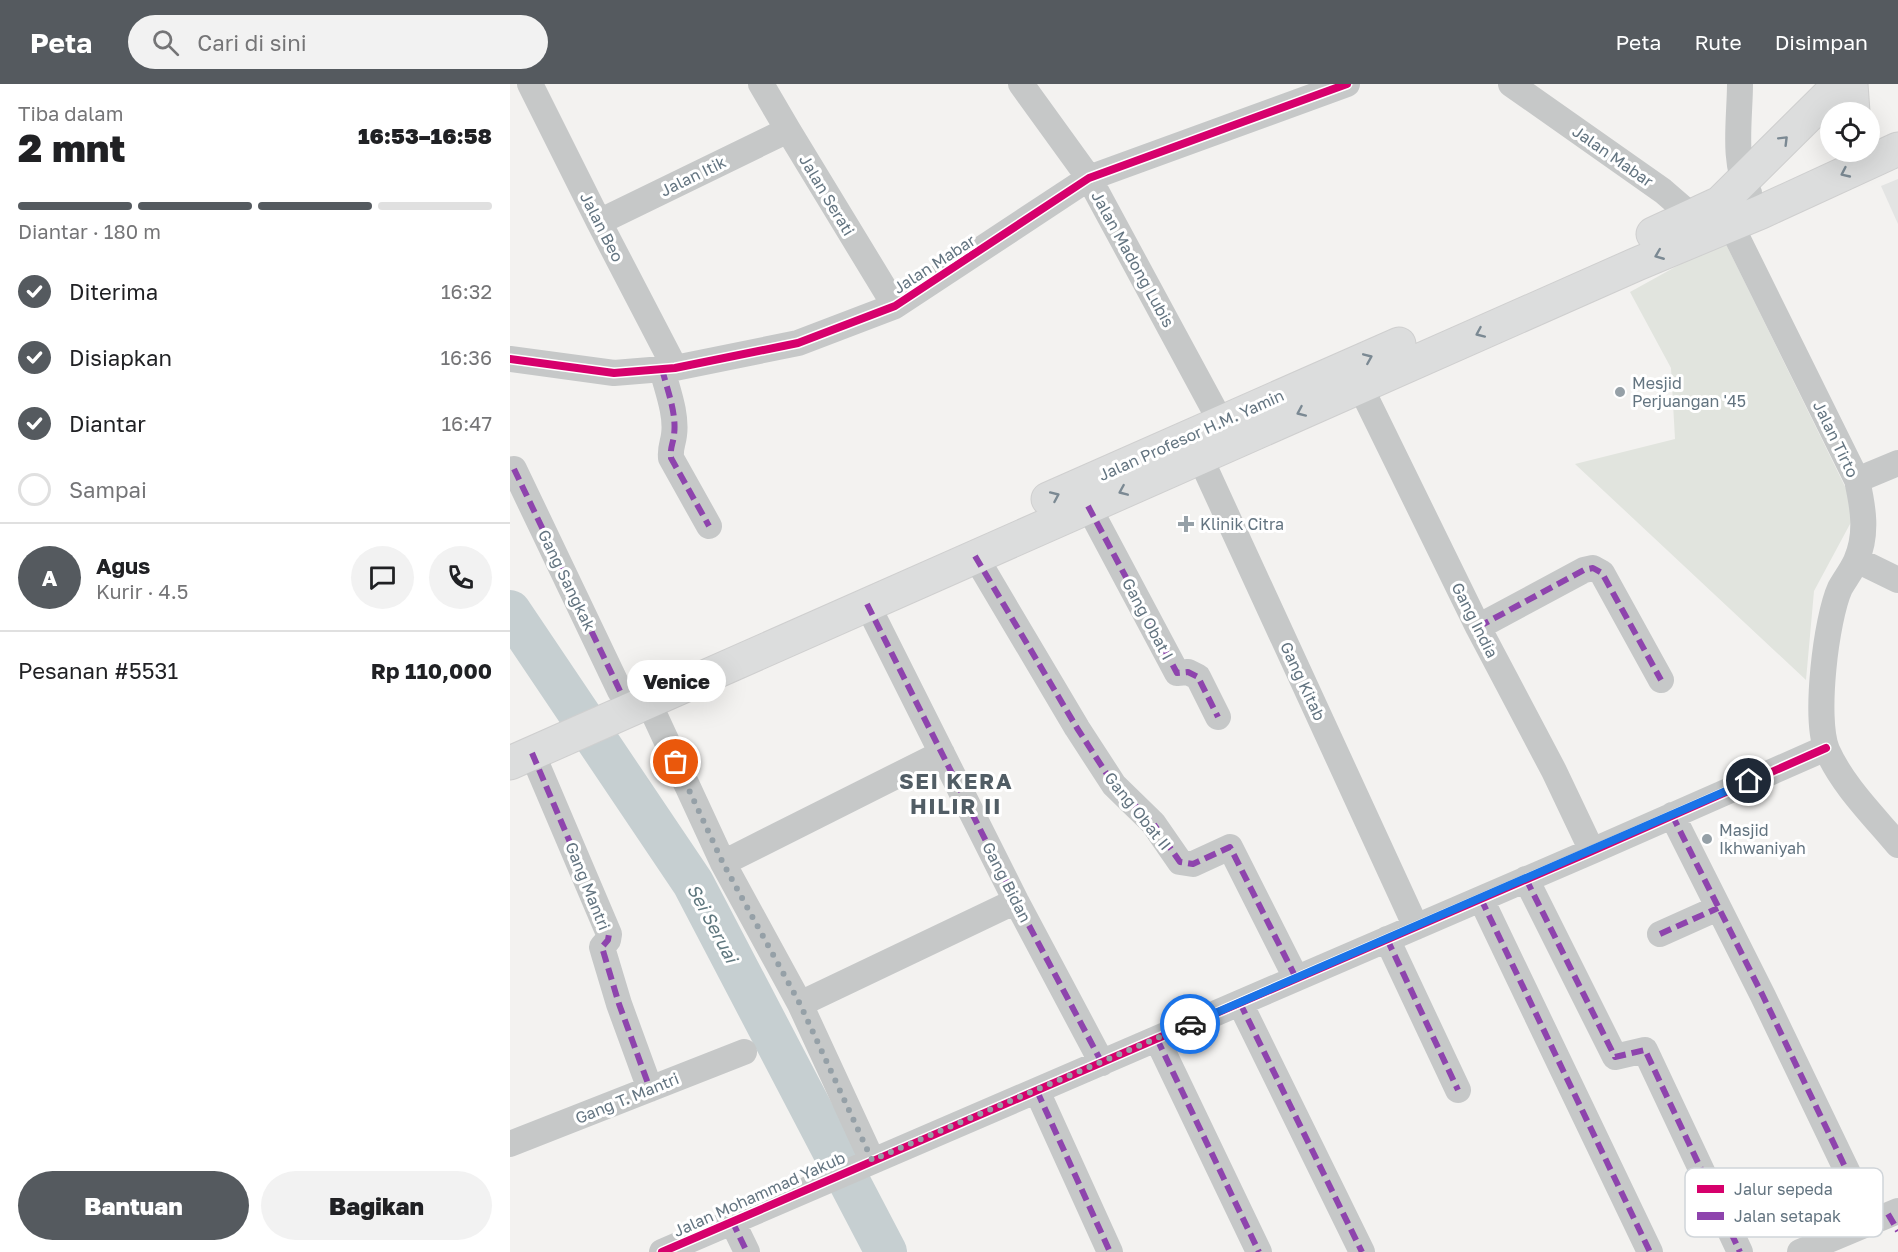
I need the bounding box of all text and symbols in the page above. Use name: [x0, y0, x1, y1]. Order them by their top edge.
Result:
search box: [128, 15, 548, 69]
text: Peta: [30, 26, 92, 59]
icon: search: [149, 26, 182, 59]
text: Cari di sini: [197, 29, 307, 56]
text: Peta: [1615, 29, 1661, 55]
text: Rute: [1694, 29, 1742, 55]
text: Disimpan: [1775, 29, 1868, 55]
text: Tiba dalam: [18, 101, 123, 125]
map controls: [1820, 102, 1880, 162]
button: locate: [1820, 102, 1880, 162]
street label: Jalan Mabar: [1569, 121, 1657, 191]
text: 16:53–16:58: [358, 122, 492, 149]
text: 2 mnt: [18, 124, 125, 171]
one-way arrow: [1777, 137, 1788, 148]
street label: Jalan Serati: [795, 151, 859, 239]
street label: Jalan Itik: [657, 152, 729, 200]
one-way arrow: [1840, 166, 1851, 178]
street label: Jalan Madong Lubis: [1087, 187, 1179, 331]
street label: Jalan Beo: [576, 189, 628, 265]
text: Diantar · 180 m: [18, 219, 161, 243]
street label: Jalan Mabar: [889, 230, 979, 298]
one-way arrow: [1654, 248, 1664, 261]
icon: check: [18, 275, 51, 308]
text: Diterima: [69, 278, 158, 305]
text: 16:32: [441, 279, 492, 303]
one-way arrow: [1475, 326, 1486, 338]
icon: check: [18, 341, 51, 374]
text: Disiapkan: [69, 344, 172, 371]
text: 16:36: [440, 345, 492, 369]
one-way arrow: [1362, 353, 1373, 365]
place label: Mesjid Perjuangan '45: [1632, 373, 1746, 411]
street label: Jalan Profesor H.M. Yamin: [1095, 385, 1287, 485]
marker: Mesjid Perjuangan '45: [1613, 385, 1627, 399]
street label: Jalan Tirto: [1809, 397, 1863, 481]
one-way arrow: [1297, 405, 1308, 417]
icon: check: [18, 407, 51, 440]
text: Diantar: [69, 410, 146, 437]
text: 16:47: [441, 411, 492, 435]
text: Sampai: [69, 476, 147, 503]
one-way arrow: [1119, 484, 1130, 496]
one-way arrow: [1049, 491, 1060, 503]
place label: Klinik Citra: [1200, 514, 1284, 534]
marker: Klinik Citra: [1177, 515, 1195, 533]
street label: Gang Sangkak: [534, 526, 600, 634]
button: chat: [351, 546, 414, 609]
button: phone: [429, 546, 492, 609]
text: Agus: [96, 552, 150, 579]
text: A: [42, 564, 57, 591]
street label: Gang Obat I: [1118, 575, 1178, 663]
text: Kurir · 4.5: [96, 579, 188, 603]
street label: Gang India: [1447, 579, 1503, 661]
street label: Gang Kitab: [1276, 638, 1330, 724]
text: Pesanan #5531: [18, 657, 178, 684]
text: Rp 110,000: [371, 657, 492, 684]
callout: Venice: [626, 660, 726, 702]
text: Venice: [643, 669, 710, 693]
pin: [650, 736, 701, 787]
icon: bag: [659, 745, 692, 778]
pin: [1723, 755, 1774, 806]
icon: home: [1732, 764, 1765, 797]
district label: SEI KERA HILIR II: [899, 767, 1013, 819]
street label: Gang Obat II: [1100, 768, 1176, 854]
place label: Masjid Ikhwaniyah: [1719, 820, 1806, 858]
marker: Masjid Ikhwaniyah: [1700, 832, 1714, 846]
street label: Gang Bidan: [978, 838, 1036, 926]
street label: Gang Mantri: [561, 839, 615, 933]
water label: Sei Seruai: [683, 880, 744, 968]
courier: [1160, 994, 1220, 1054]
icon: car: [1174, 1008, 1207, 1041]
street label: Gang T. Mantri: [572, 1068, 682, 1128]
street label: Jalan Mohammad Yakub: [670, 1147, 848, 1241]
legend: [1685, 1168, 1883, 1237]
button: Bantuan: [18, 1171, 249, 1240]
button: Bagikan: [261, 1171, 492, 1240]
text: Jalur sepeda: [1734, 1179, 1833, 1199]
text: Jalan setapak: [1734, 1206, 1841, 1226]

